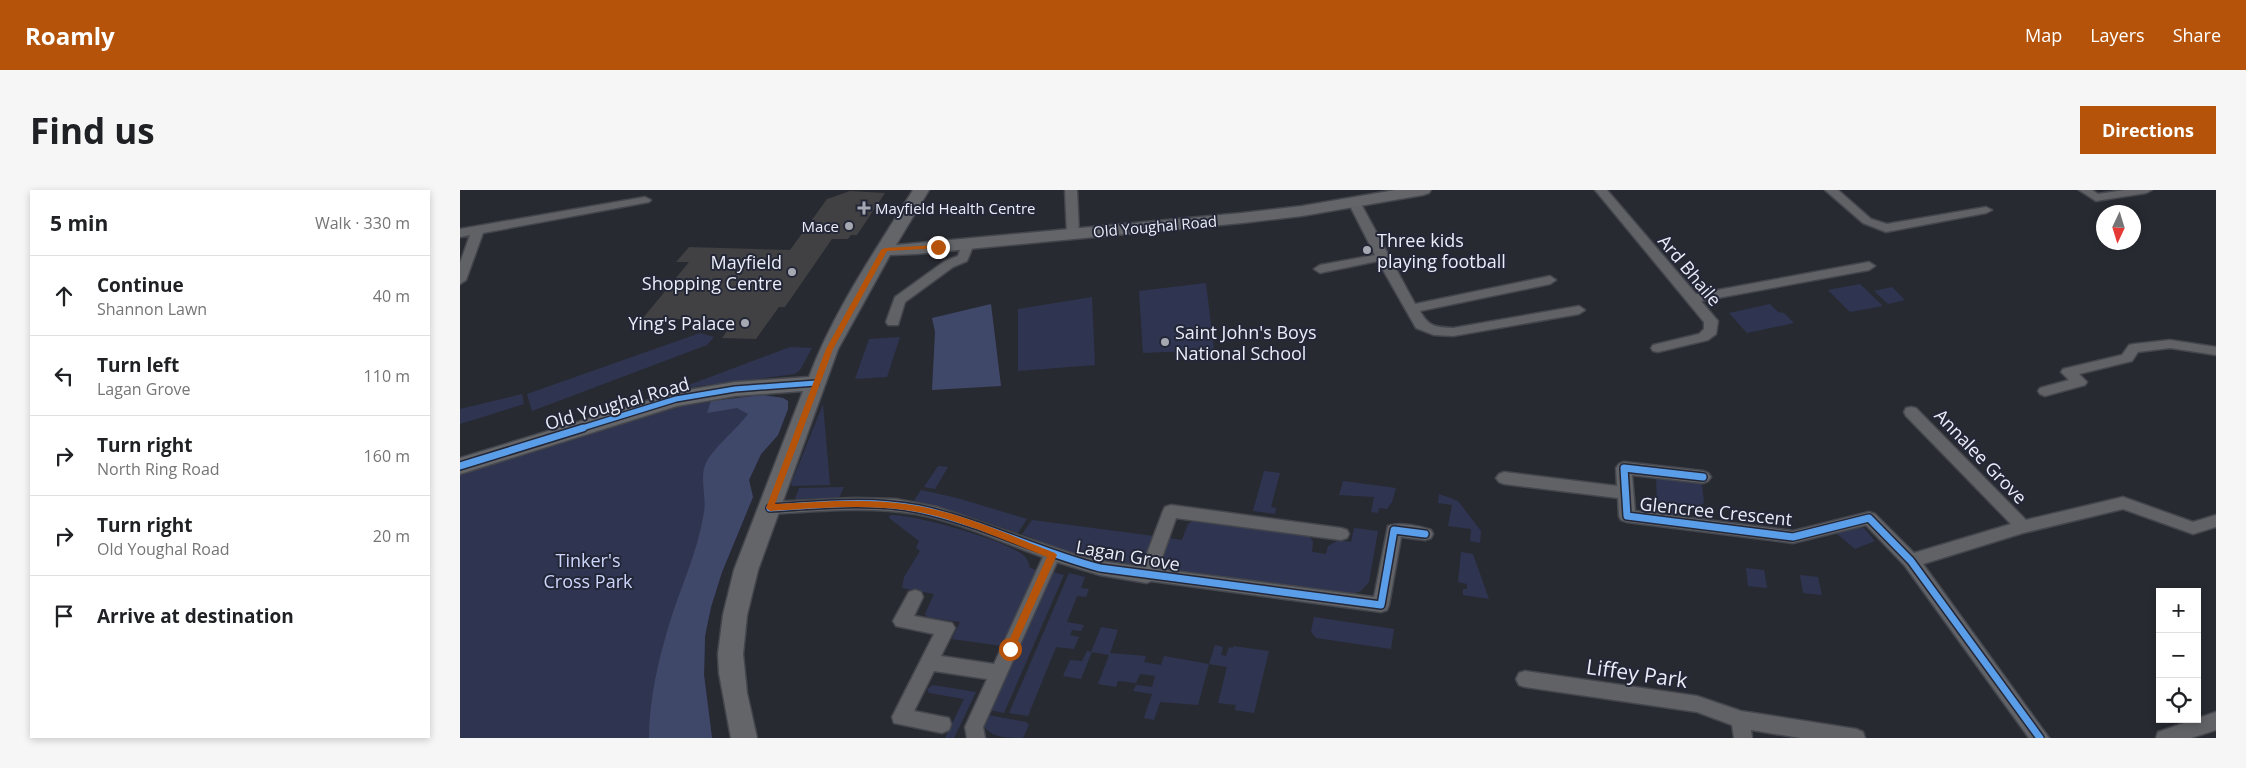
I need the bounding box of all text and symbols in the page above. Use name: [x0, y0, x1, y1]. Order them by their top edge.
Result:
text: Roamly: [25, 19, 115, 52]
text: Map: [2025, 23, 2062, 47]
text: Layers: [2090, 23, 2145, 47]
text: Share: [2173, 23, 2221, 47]
button: Directions: [2080, 106, 2216, 154]
text: Find us: [30, 107, 155, 154]
place label: Mayfield Health Centre: [875, 198, 1035, 218]
marker: Mayfield Health Centre: [857, 201, 871, 215]
north arrow: [2096, 205, 2141, 250]
text: 5 min: [50, 209, 108, 237]
street label: Old Youghal Road: [1092, 211, 1218, 241]
text: Walk · 330 m: [315, 212, 410, 234]
place label: Mace: [802, 216, 839, 236]
marker: Mace: [843, 220, 855, 232]
place label: Three kids playing football: [1377, 228, 1506, 273]
street label: Ard Bhaile: [1653, 229, 1727, 311]
route end: [927, 236, 950, 259]
marker: Three kids playing football: [1361, 244, 1373, 256]
place label: Mayfield Shopping Centre: [642, 250, 782, 295]
marker: Mayfield Shopping Centre: [786, 266, 798, 278]
text: Continue: [97, 272, 184, 298]
icon: ahead: [50, 282, 78, 310]
text: 40 m: [373, 285, 410, 307]
text: Shannon Lawn: [97, 298, 207, 320]
place label: Ying's Palace: [628, 311, 735, 335]
marker: Ying's Palace: [739, 317, 751, 329]
place label: Saint John's Boys National School: [1175, 320, 1317, 365]
marker: Saint John's Boys National School: [1159, 336, 1171, 348]
text: Turn left: [97, 352, 179, 378]
icon: left: [50, 362, 78, 390]
text: 110 m: [364, 365, 410, 387]
street label: Old Youghal Road: [542, 371, 692, 435]
text: Lagan Grove: [97, 378, 191, 400]
street label: Annalee Grove: [1930, 403, 2032, 509]
text: Turn right: [97, 432, 192, 458]
icon: right: [50, 442, 78, 470]
text: 160 m: [364, 445, 410, 467]
text: North Ring Road: [97, 458, 220, 480]
street label: Glencree Crescent: [1639, 491, 1793, 531]
text: Turn right: [97, 512, 192, 538]
icon: right: [50, 522, 78, 550]
text: 20 m: [373, 525, 410, 547]
street label: Lagan Grove: [1074, 534, 1182, 576]
text: Old Youghal Road: [97, 538, 230, 560]
park label: Tinker's Cross Park: [544, 548, 633, 593]
map controls: [2156, 588, 2201, 723]
button: +: [2156, 588, 2201, 633]
icon: arrive: [50, 602, 78, 630]
text: Arrive at destination: [97, 603, 294, 629]
button: −: [2156, 633, 2201, 678]
route start: [999, 638, 1022, 661]
street label: Liffey Park: [1585, 652, 1689, 694]
button: locate: [2156, 678, 2201, 723]

